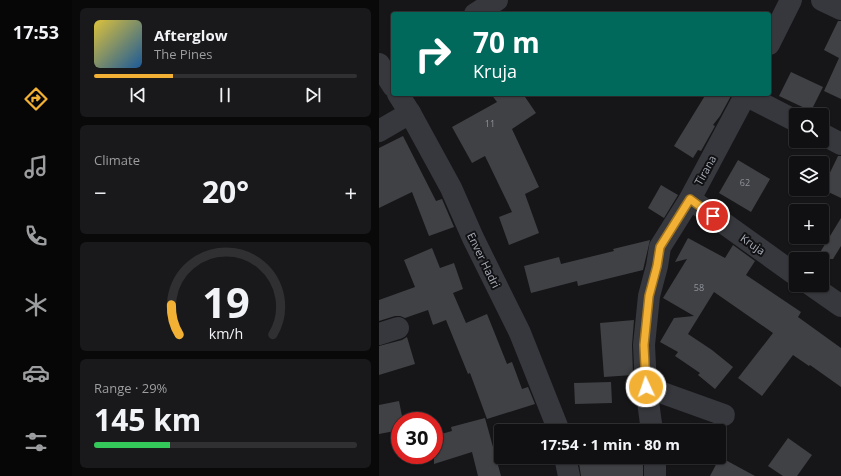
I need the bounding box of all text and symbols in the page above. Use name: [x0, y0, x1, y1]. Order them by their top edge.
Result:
text: 17:53: [13, 20, 59, 44]
text: 70 m: [473, 23, 540, 61]
text: Afterglow: [154, 25, 228, 45]
icon: right: [407, 28, 459, 80]
text: The Pines: [154, 45, 212, 63]
text: Kruja: [473, 59, 517, 83]
icon: previous: [127, 84, 149, 106]
icon: pause: [214, 84, 236, 106]
icon: next: [302, 84, 324, 106]
icon: directions: [22, 85, 50, 113]
map controls: [789, 108, 829, 292]
button: search: [789, 108, 829, 148]
house number: 11: [485, 117, 495, 130]
text: Climate: [94, 151, 140, 169]
street label: Tirana: [691, 152, 719, 188]
icon: music: [22, 153, 50, 181]
button: layers: [789, 156, 829, 196]
text: 20°: [202, 171, 249, 212]
house number: 62: [740, 176, 750, 189]
text: −: [94, 177, 107, 207]
text: +: [344, 177, 357, 207]
pin: [696, 199, 730, 233]
button: +: [789, 204, 829, 244]
icon: arrive: [702, 205, 724, 227]
icon: phone: [22, 222, 50, 250]
street label: Enver Hadri: [464, 230, 504, 290]
street label: Kruja: [738, 230, 768, 258]
button: −: [789, 252, 829, 292]
text: 19: [202, 273, 249, 329]
house number: 58: [694, 281, 704, 294]
icon: climate: [22, 291, 50, 319]
text: km/h: [208, 323, 243, 342]
icon: car: [22, 359, 50, 387]
position arrow: [625, 366, 667, 408]
text: Range · 29%: [94, 379, 167, 397]
text: 145 km: [94, 399, 201, 440]
speed limit sign: 30: [391, 412, 443, 464]
icon: filters: [22, 428, 50, 456]
text: 17:54 · 1 min · 80 m: [540, 434, 680, 454]

